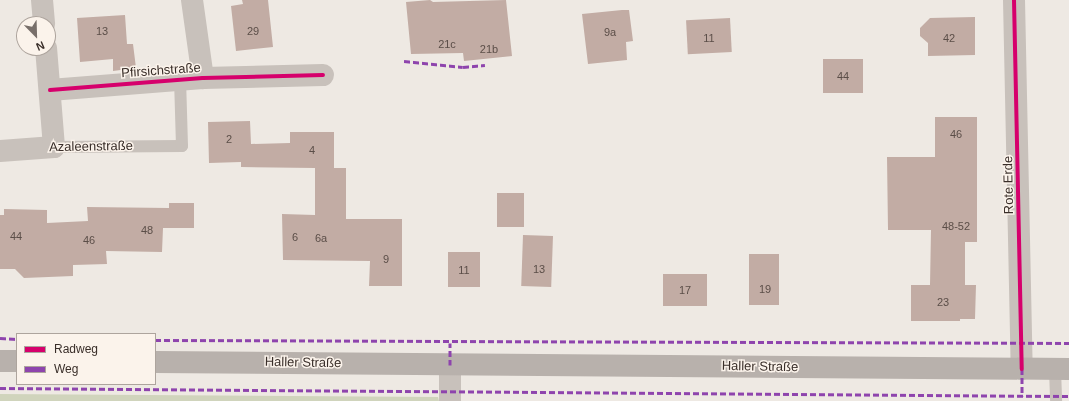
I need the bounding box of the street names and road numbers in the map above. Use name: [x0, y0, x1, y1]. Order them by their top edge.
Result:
street label: Pfirsichstraße: [121, 60, 201, 82]
street label: Azaleenstraße: [49, 138, 133, 156]
street label: Rote Erde: [1001, 156, 1017, 214]
street label: Haller Straße: [265, 355, 341, 371]
street label: Haller Straße: [722, 359, 798, 375]

